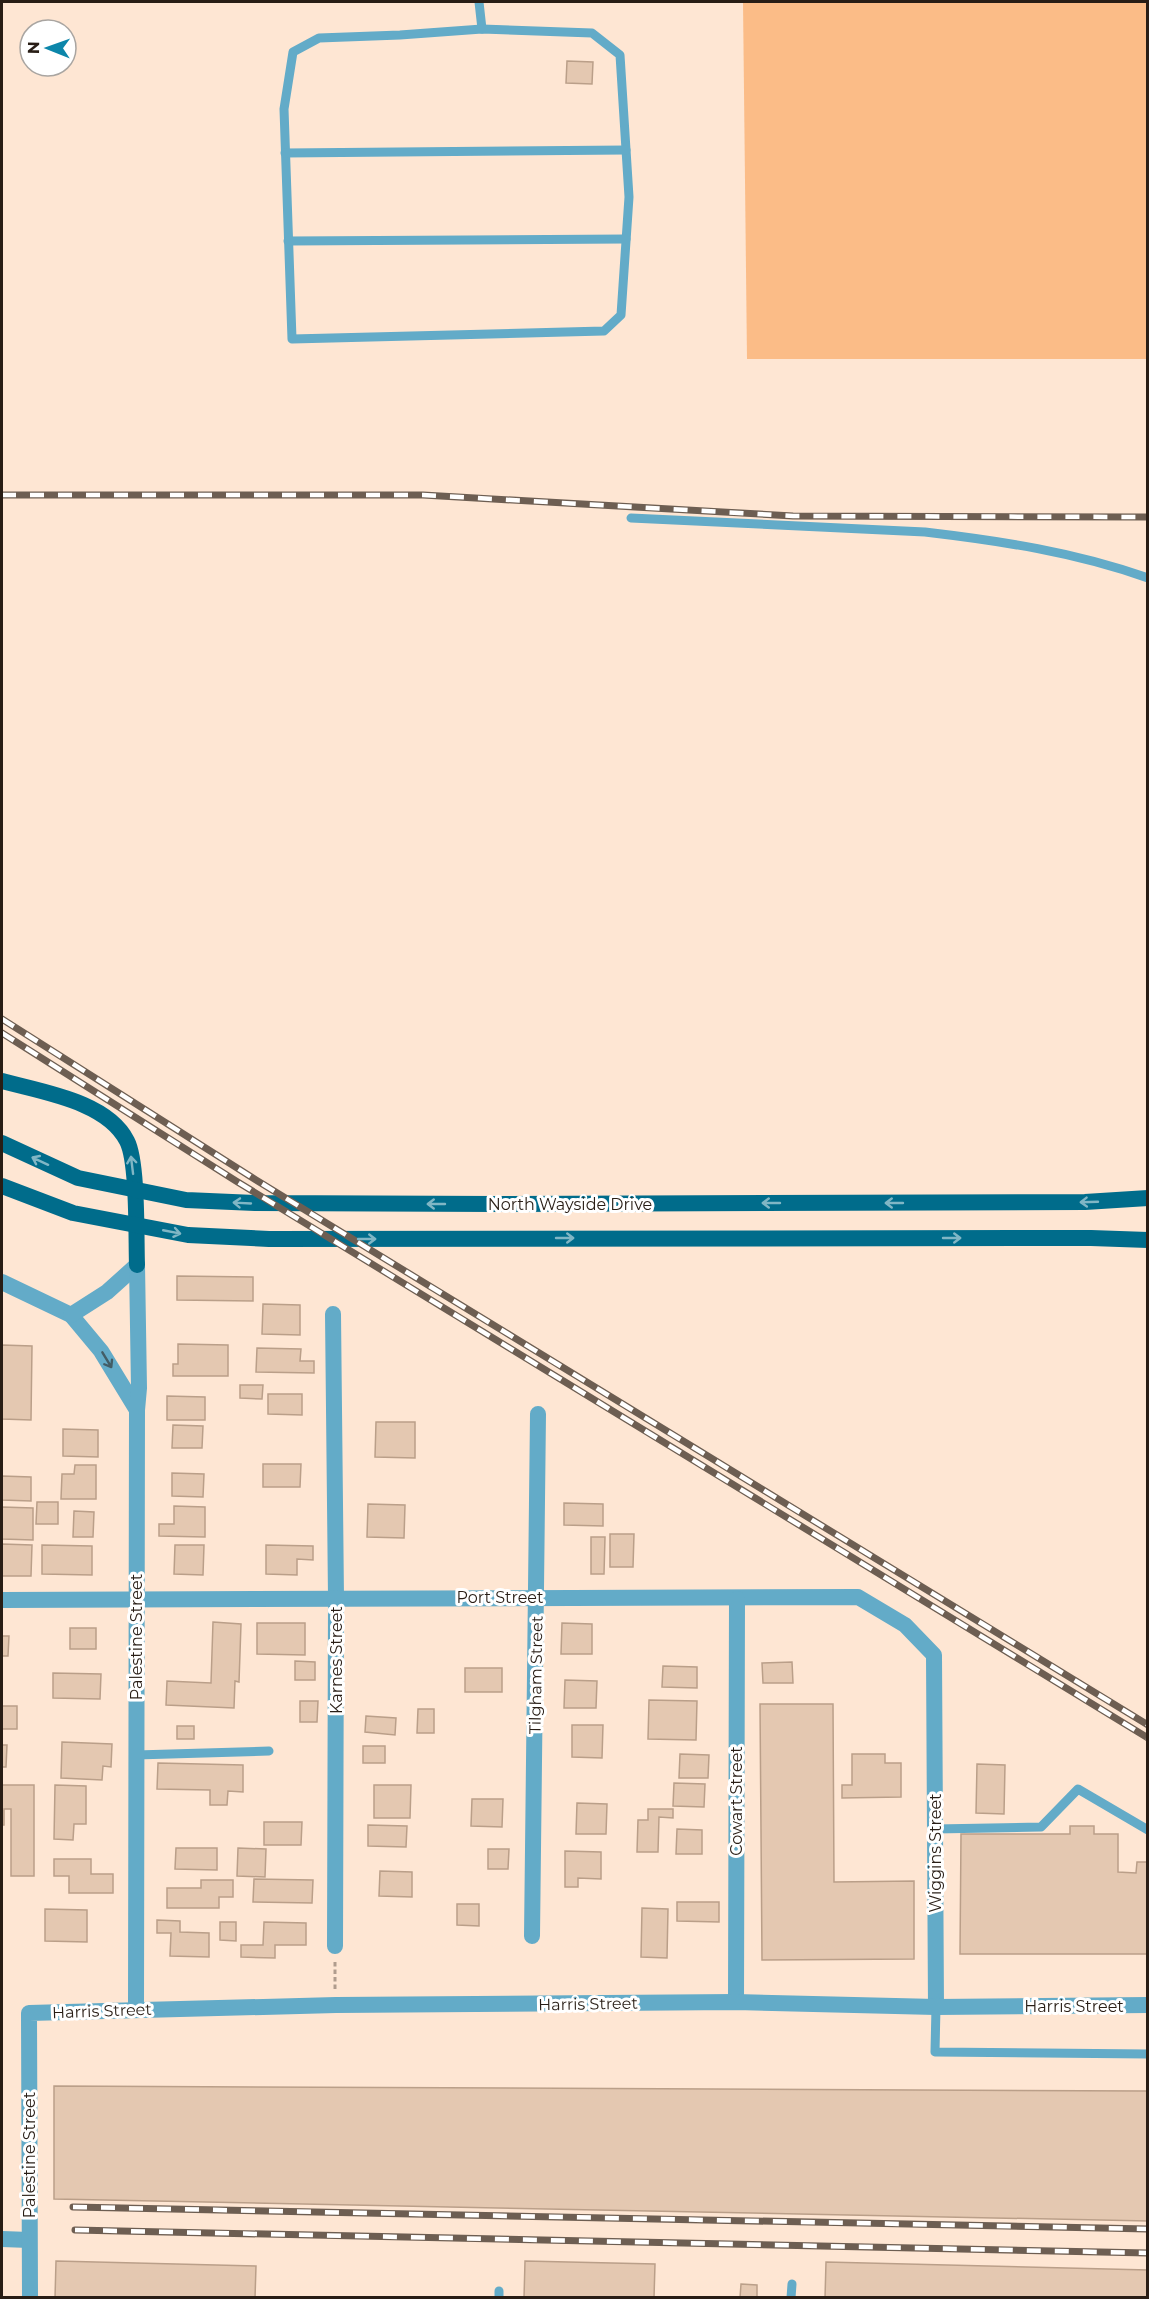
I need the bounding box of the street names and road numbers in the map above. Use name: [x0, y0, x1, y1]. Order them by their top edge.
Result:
street label: North Wayside Drive: [488, 1195, 652, 1214]
street label: Palestine Street: [127, 1573, 146, 1700]
street label: Port Street: [456, 1588, 544, 1607]
street label: Karnes Street: [327, 1606, 346, 1714]
street label: Tilgham Street: [525, 1615, 547, 1734]
street label: Cowart Street: [727, 1746, 746, 1856]
street label: Wiggins Street: [926, 1793, 945, 1913]
street label: Harris Street: [538, 1994, 639, 2014]
street label: Harris Street: [1024, 1997, 1124, 2016]
street label: Harris Street: [52, 2000, 153, 2022]
street label: Palestine Street: [20, 2091, 39, 2218]

